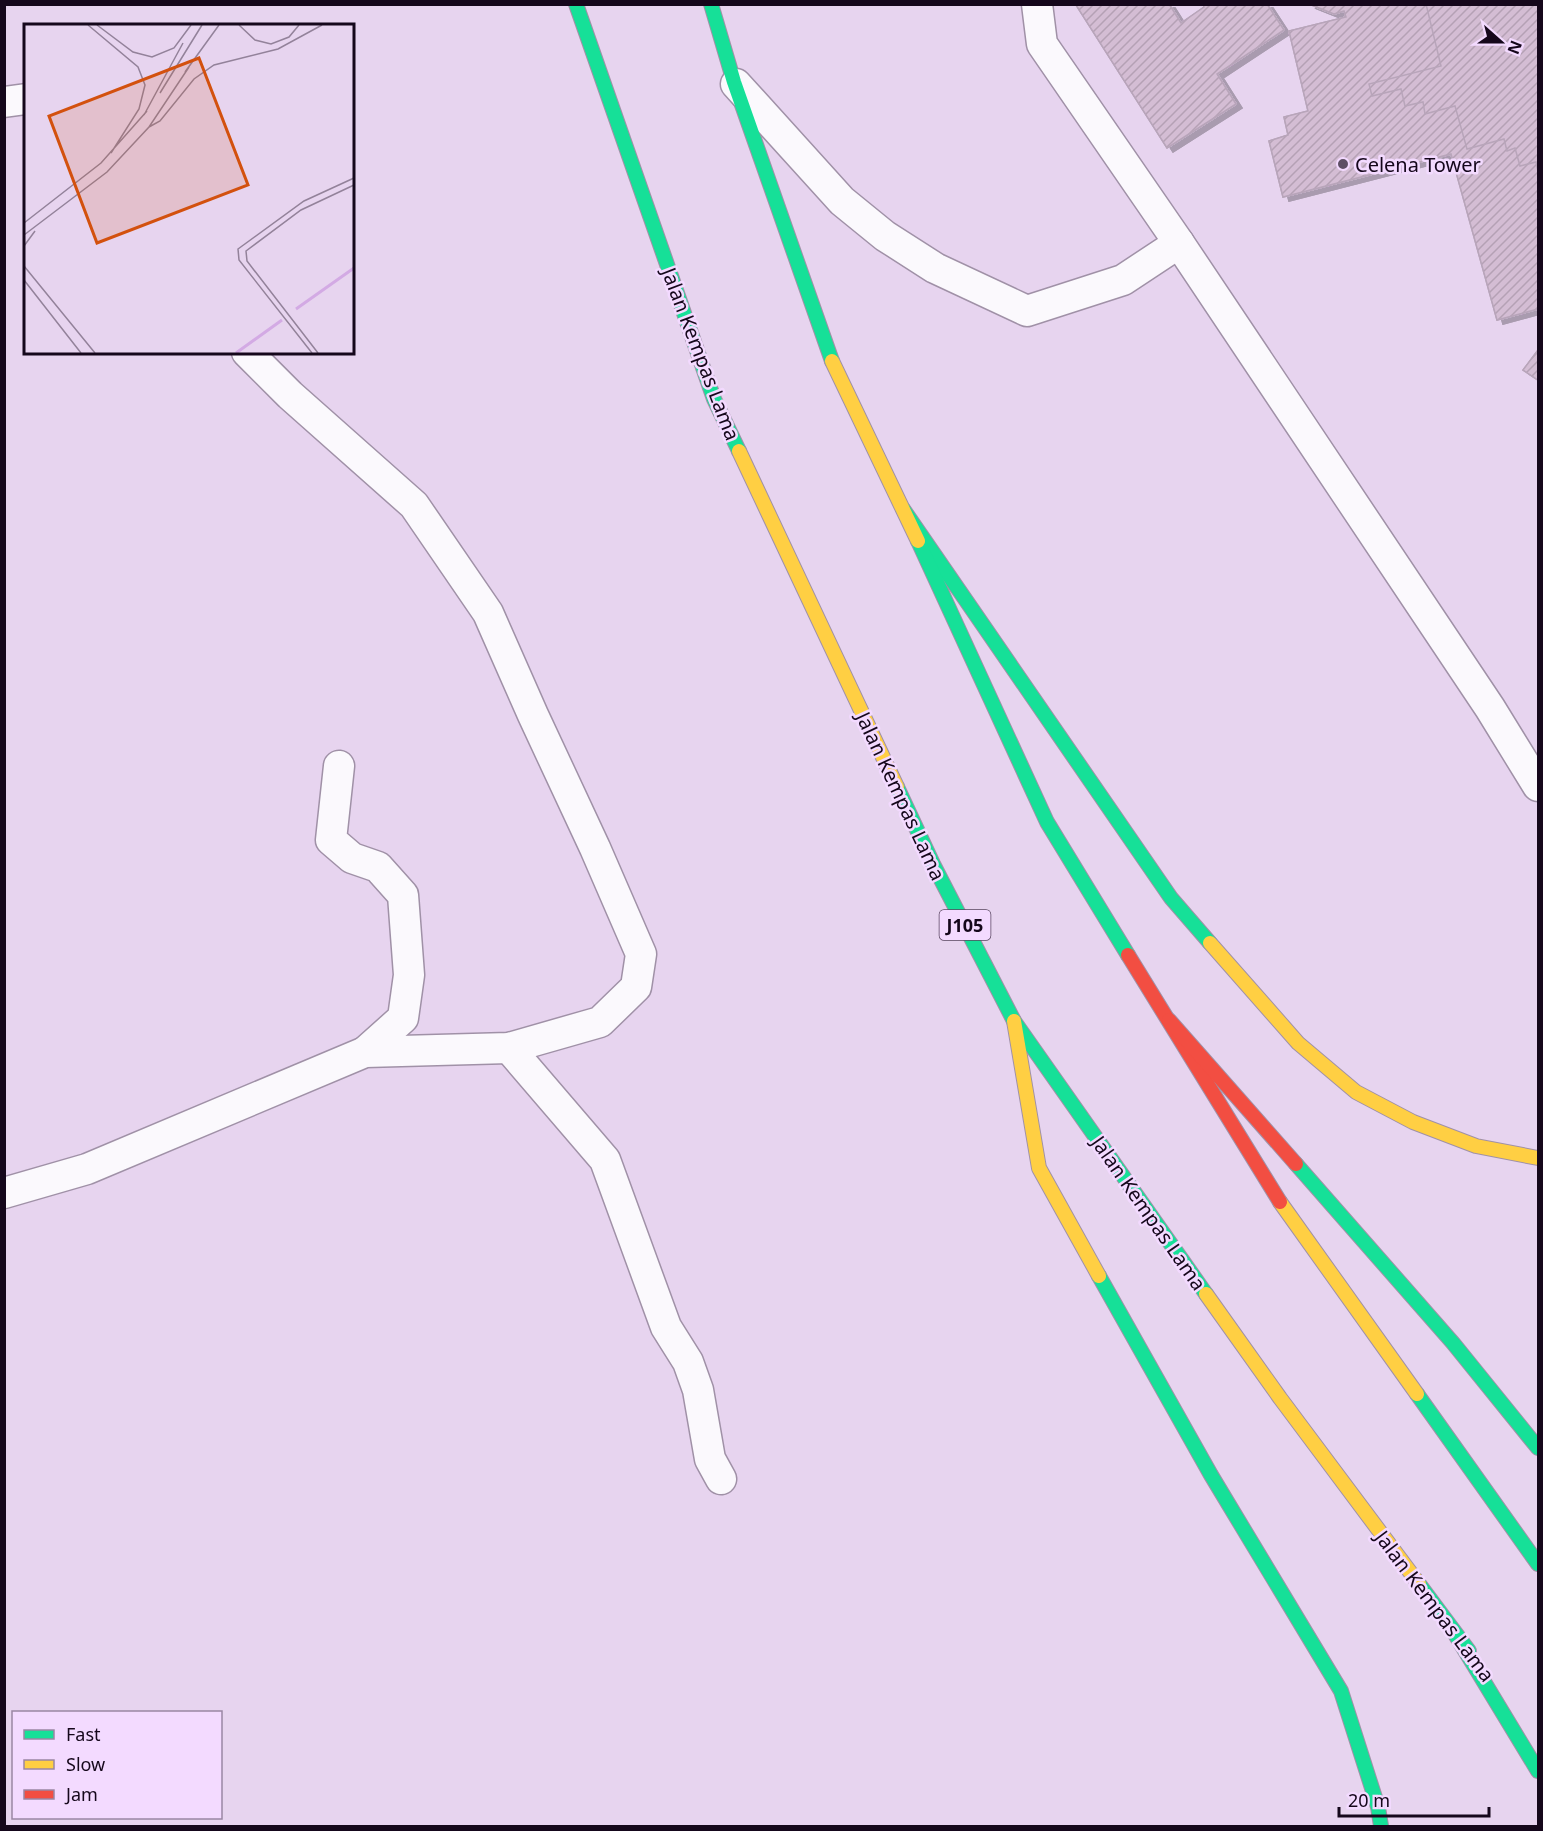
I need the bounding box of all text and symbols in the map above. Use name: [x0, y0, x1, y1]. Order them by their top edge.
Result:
north arrow: [1471, 12, 1531, 72]
inset map: [24, 24, 354, 354]
text: N: [1502, 37, 1528, 57]
place label: Celena Tower: [1355, 151, 1481, 178]
marker: Celena Tower: [1336, 157, 1350, 171]
street label: Jalan Kempas Lama: [655, 262, 746, 444]
street label: Jalan Kempas Lama: [849, 706, 952, 885]
road number: J105: [940, 910, 990, 940]
street label: Jalan Kempas Lama: [1084, 1129, 1213, 1296]
street label: Jalan Kempas Lama: [1368, 1523, 1501, 1687]
legend: [12, 1711, 222, 1819]
text: Fast: [66, 1722, 101, 1746]
text: Slow: [66, 1752, 105, 1776]
scale bar: [1339, 1780, 1489, 1818]
text: Jam: [64, 1782, 98, 1806]
text: 20 m: [1348, 1788, 1390, 1812]

